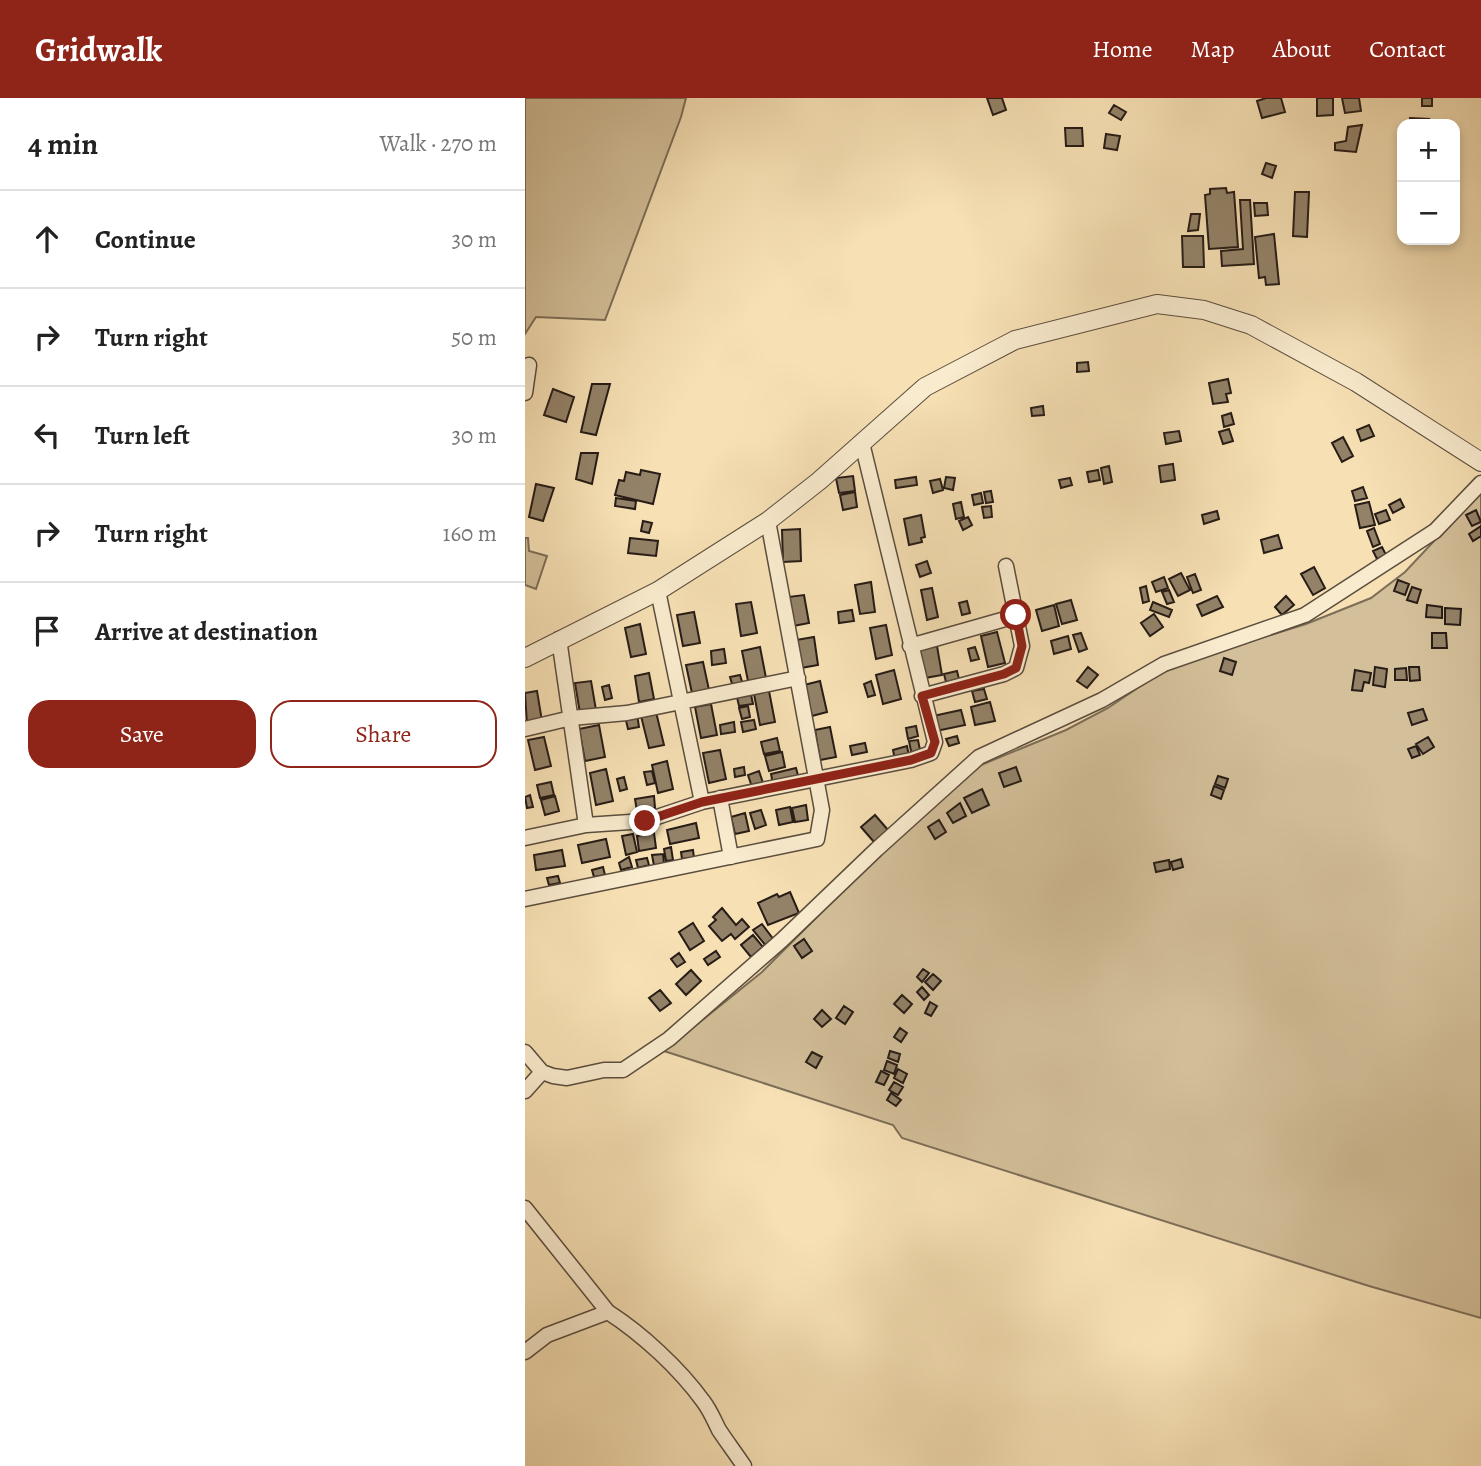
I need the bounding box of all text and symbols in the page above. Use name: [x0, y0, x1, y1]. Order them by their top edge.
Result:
text: Gridwalk: [35, 27, 162, 72]
text: Home: [1092, 33, 1153, 65]
text: Map: [1191, 33, 1235, 65]
text: About: [1273, 33, 1331, 65]
text: Contact: [1369, 33, 1446, 65]
map controls: [1397, 119, 1460, 245]
button: +: [1397, 119, 1460, 182]
text: 4 min: [28, 124, 98, 164]
text: Walk · 270 m: [379, 128, 497, 159]
button: −: [1397, 182, 1460, 245]
icon: ahead: [28, 220, 66, 258]
text: Continue: [95, 222, 196, 257]
text: 30 m: [451, 224, 497, 255]
icon: right: [28, 318, 66, 356]
text: Turn right: [95, 320, 208, 355]
text: 50 m: [451, 322, 497, 353]
icon: left: [28, 416, 66, 454]
text: Turn left: [95, 418, 190, 453]
text: 30 m: [451, 420, 497, 451]
icon: right: [28, 514, 66, 552]
text: Turn right: [95, 516, 208, 551]
text: 160 m: [443, 518, 497, 549]
route start: [1000, 599, 1031, 630]
icon: arrive: [28, 612, 66, 650]
text: Arrive at destination: [95, 614, 318, 649]
button: Save: [28, 700, 256, 768]
button: Share: [270, 700, 497, 768]
route end: [629, 805, 660, 836]

